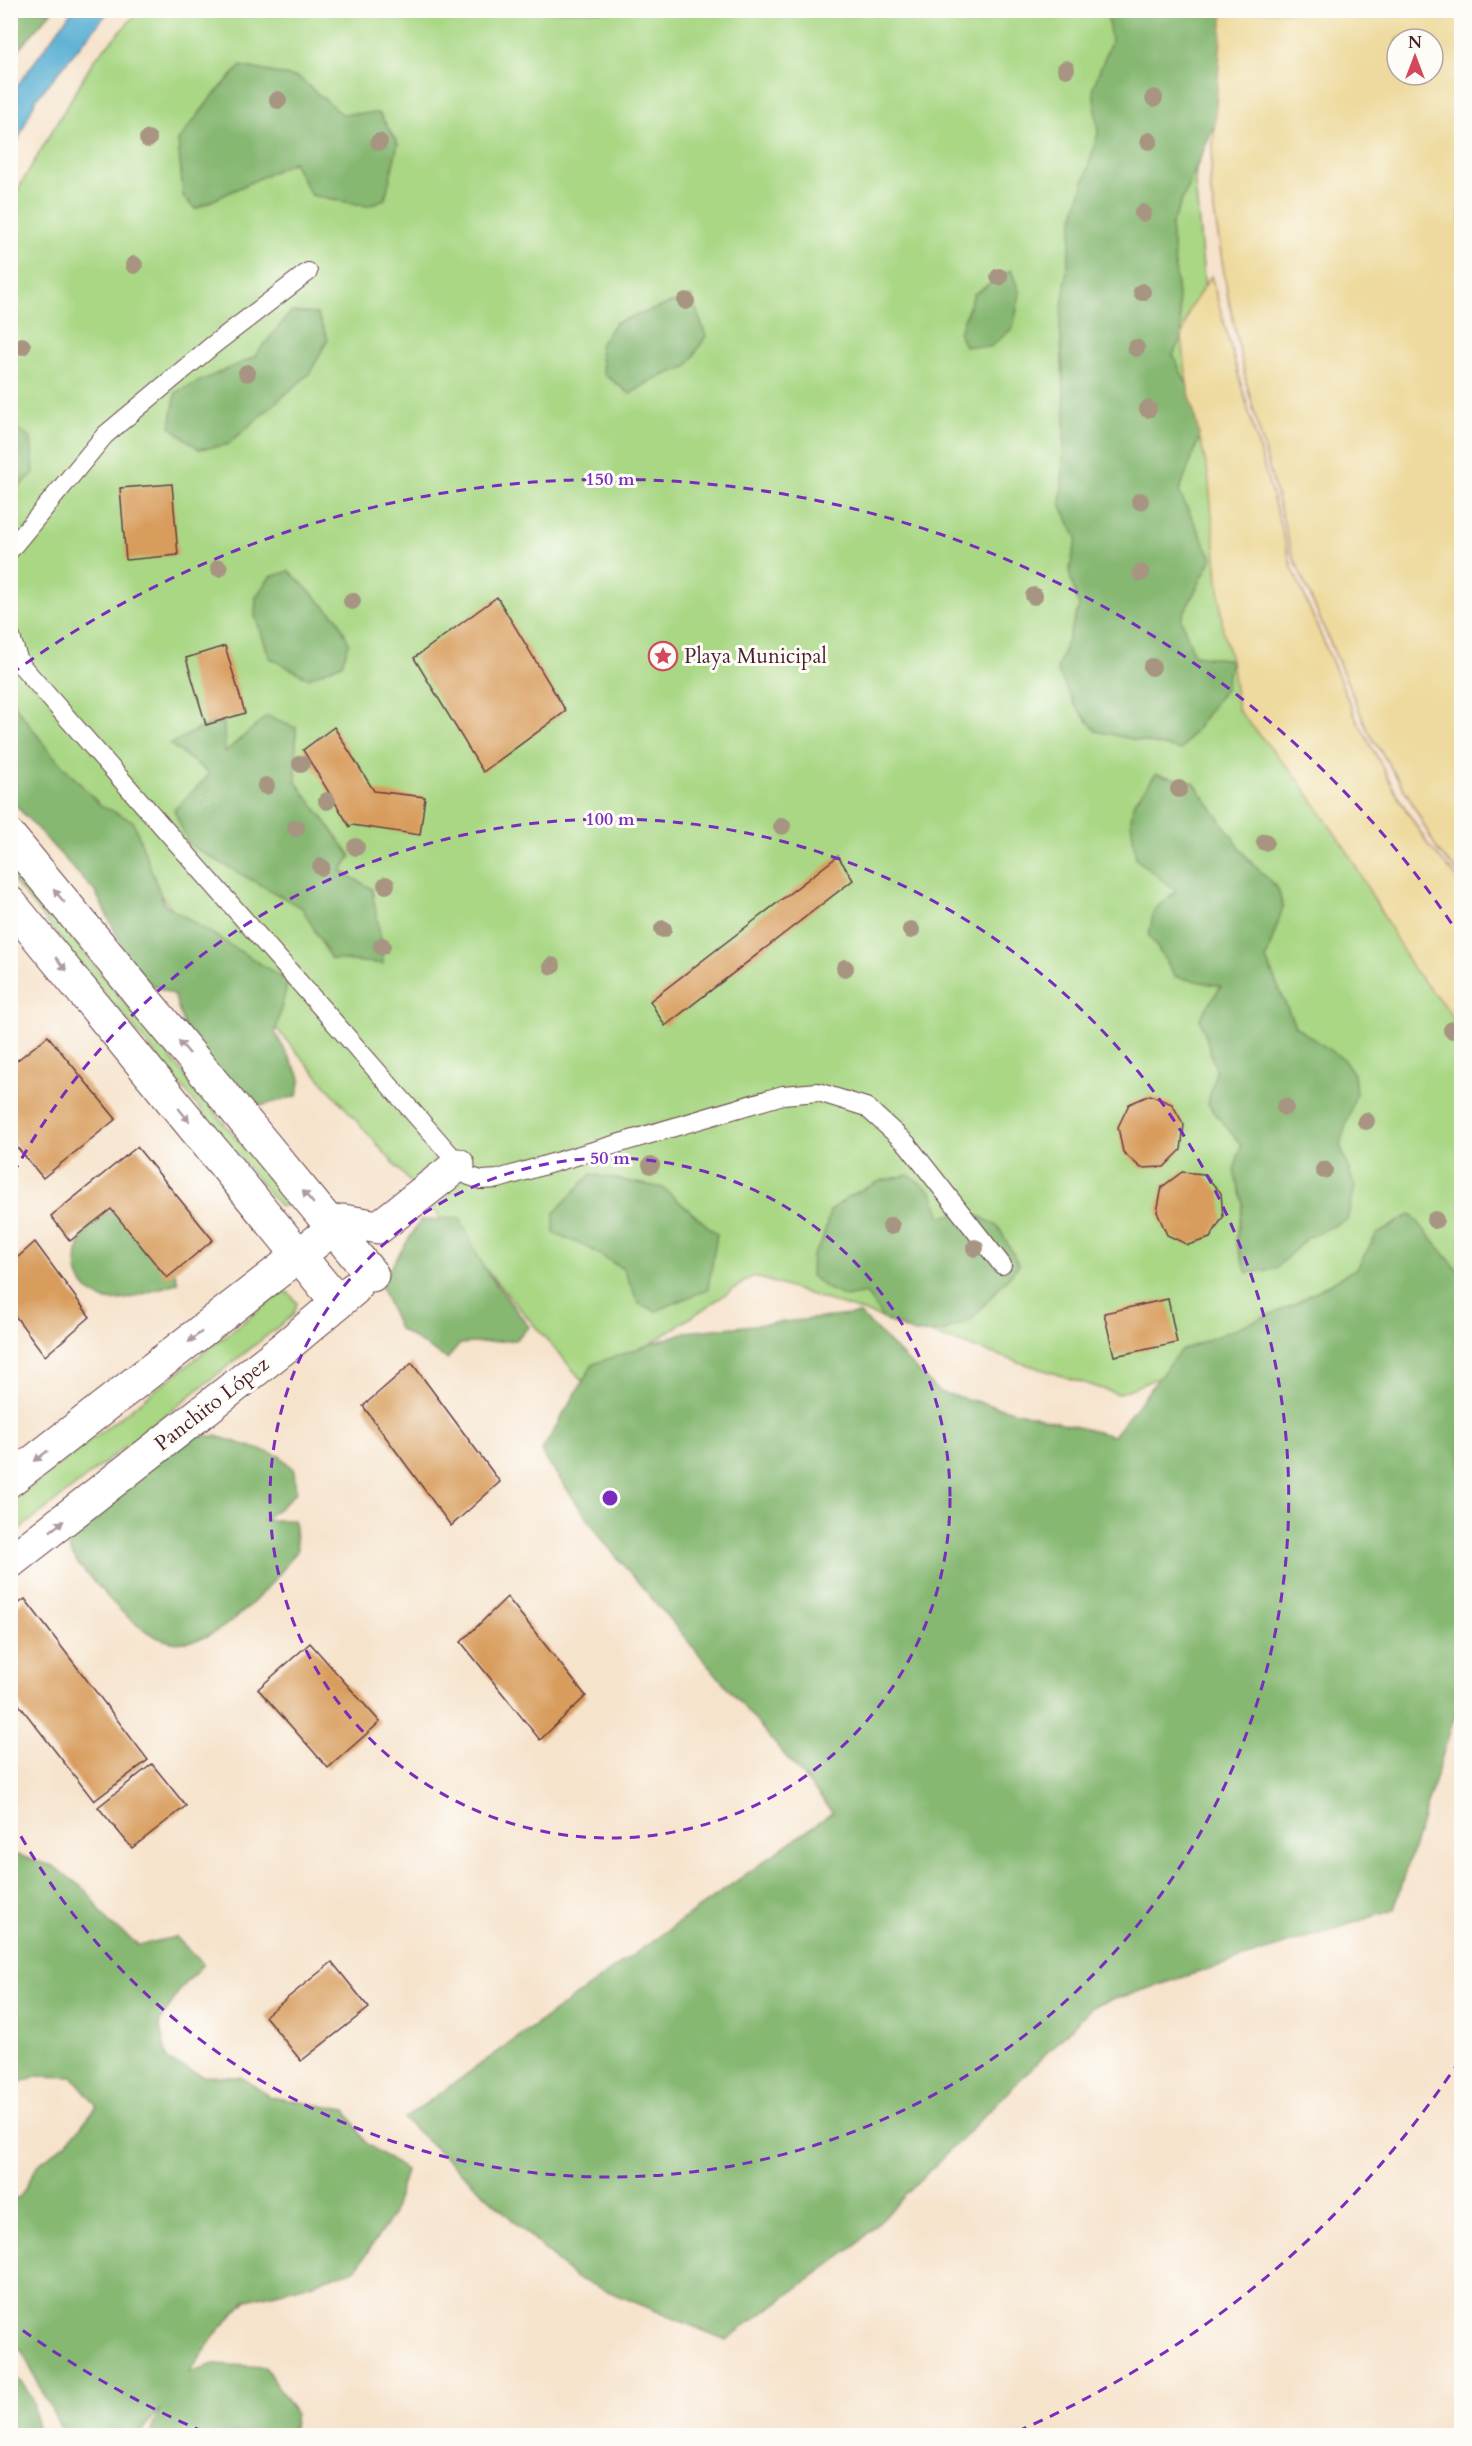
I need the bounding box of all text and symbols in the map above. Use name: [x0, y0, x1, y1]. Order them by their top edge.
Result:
north arrow: [1385, 27, 1445, 87]
text: N: [1408, 32, 1422, 54]
text: 150 m: [585, 467, 635, 492]
place icon: Playa Municipal: [647, 640, 679, 672]
place label: Playa Municipal: [684, 642, 827, 671]
text: 100 m: [585, 807, 635, 832]
one-way arrow: [54, 889, 66, 904]
one-way arrow: [54, 956, 67, 972]
one-way arrow: [177, 1039, 190, 1055]
one-way arrow: [177, 1107, 190, 1122]
text: 50 m: [590, 1146, 630, 1171]
one-way arrow: [301, 1189, 314, 1205]
one-way arrow: [187, 1330, 203, 1343]
street label: Panchito López: [149, 1350, 276, 1458]
one-way arrow: [34, 1450, 49, 1462]
centre of rings: [600, 1488, 620, 1508]
one-way arrow: [49, 1521, 64, 1533]

